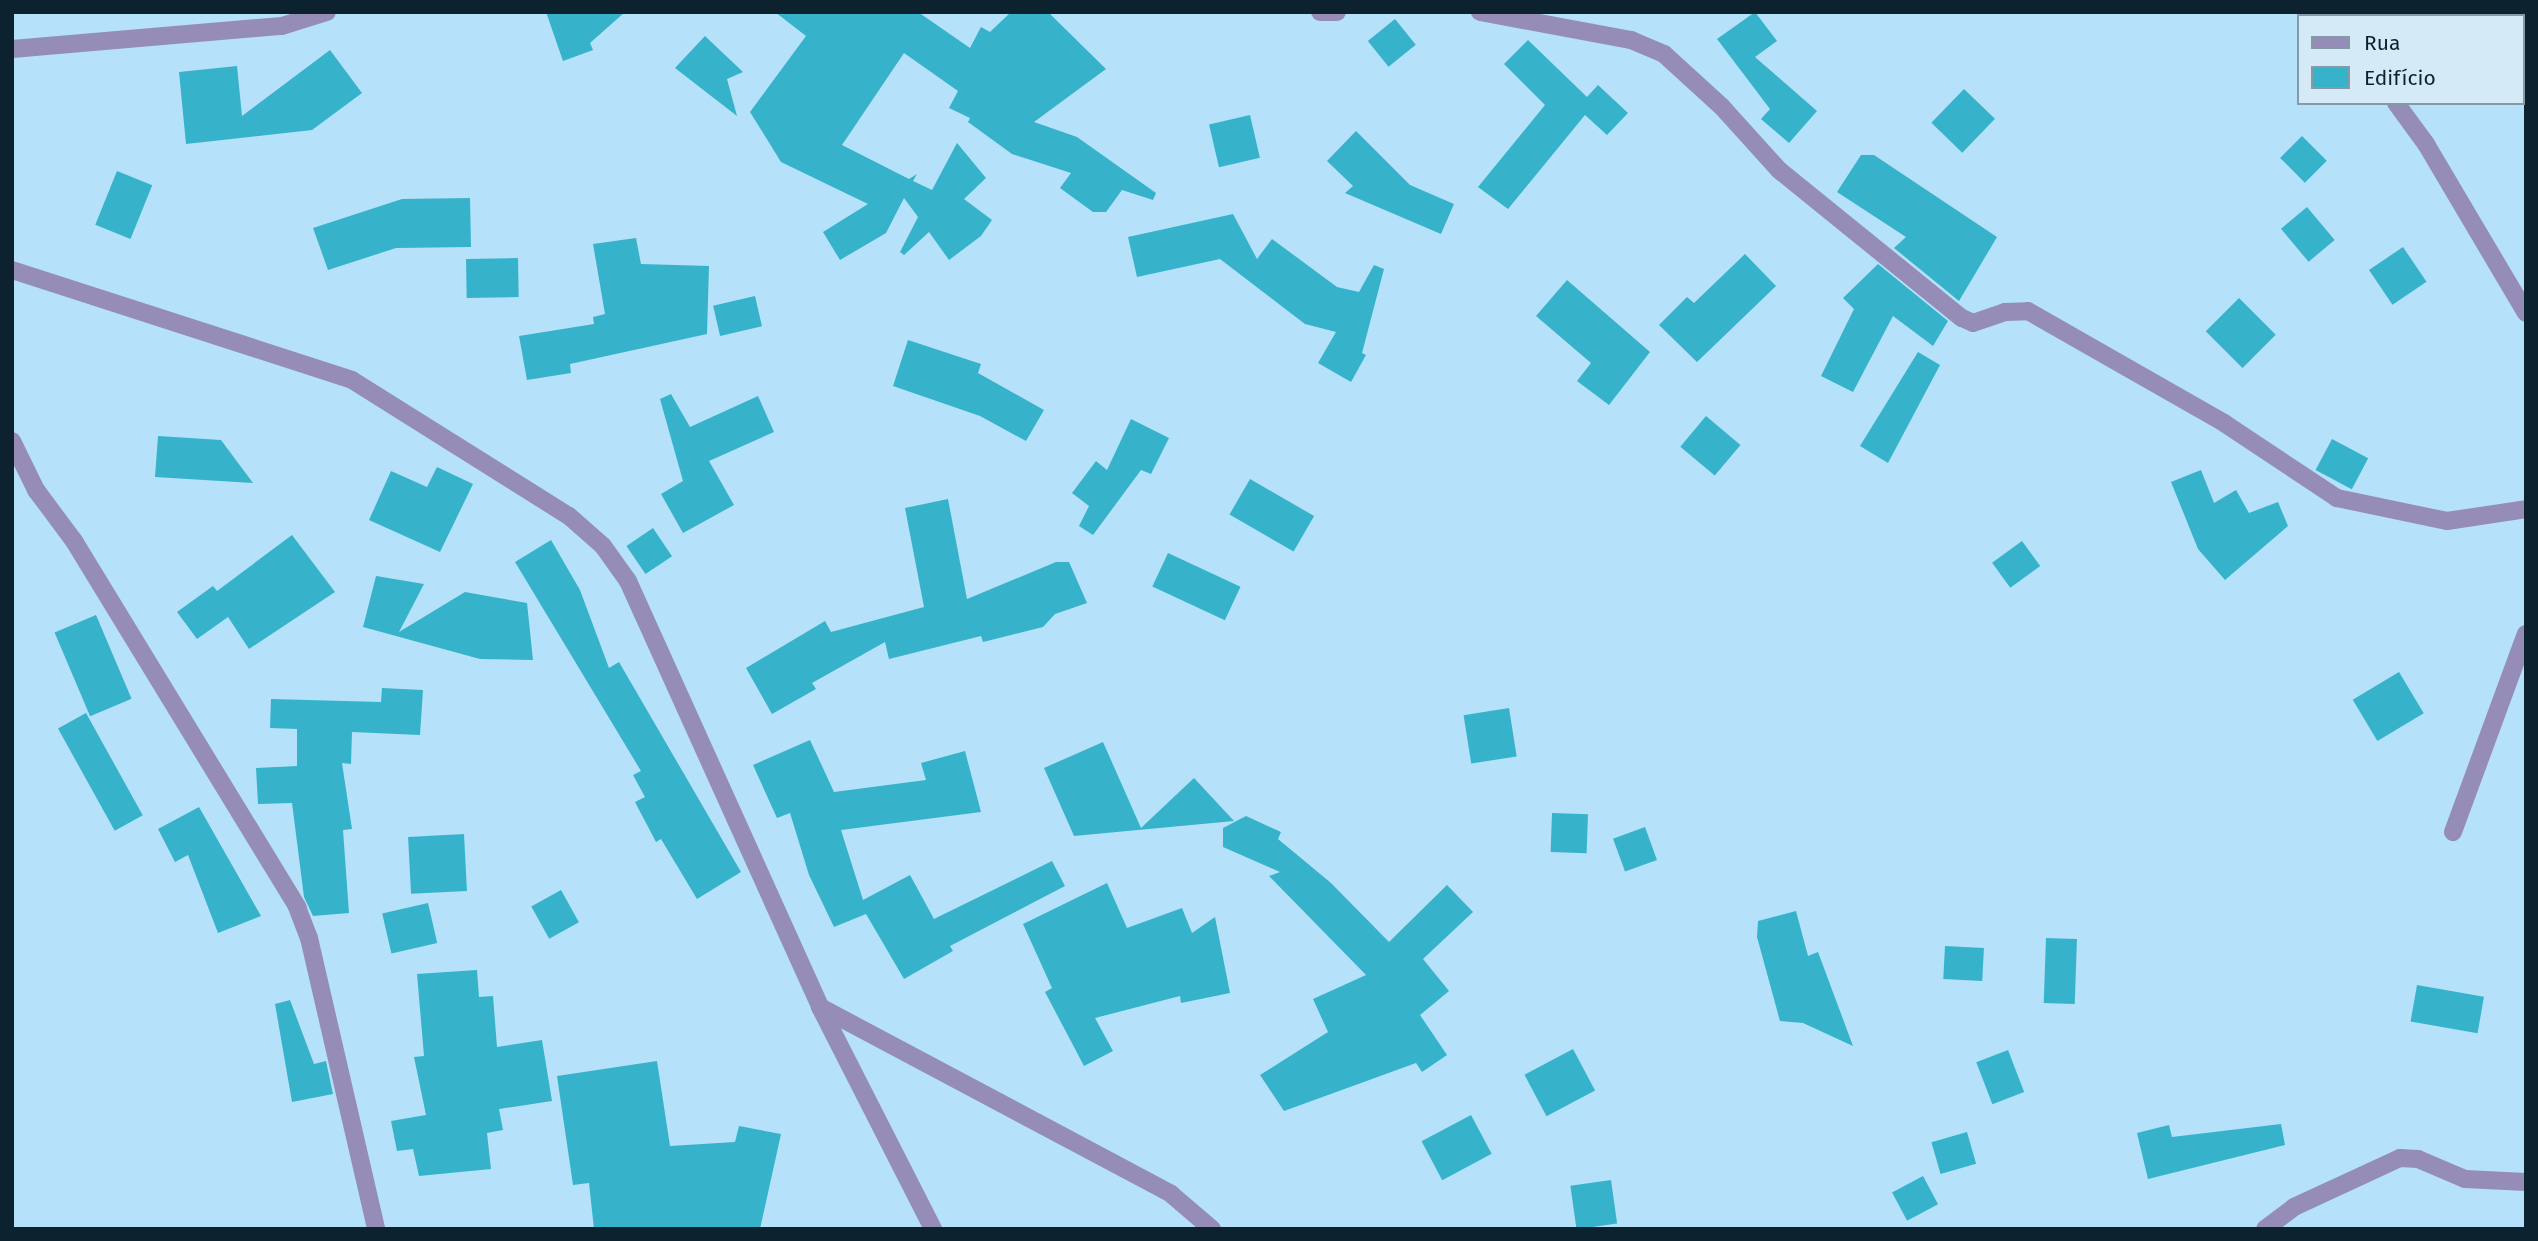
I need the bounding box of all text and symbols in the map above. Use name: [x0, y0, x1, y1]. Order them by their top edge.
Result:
legend: [2296, 14, 2524, 105]
text: Rua: [2364, 30, 2400, 56]
text: Edifício: [2364, 65, 2436, 91]

